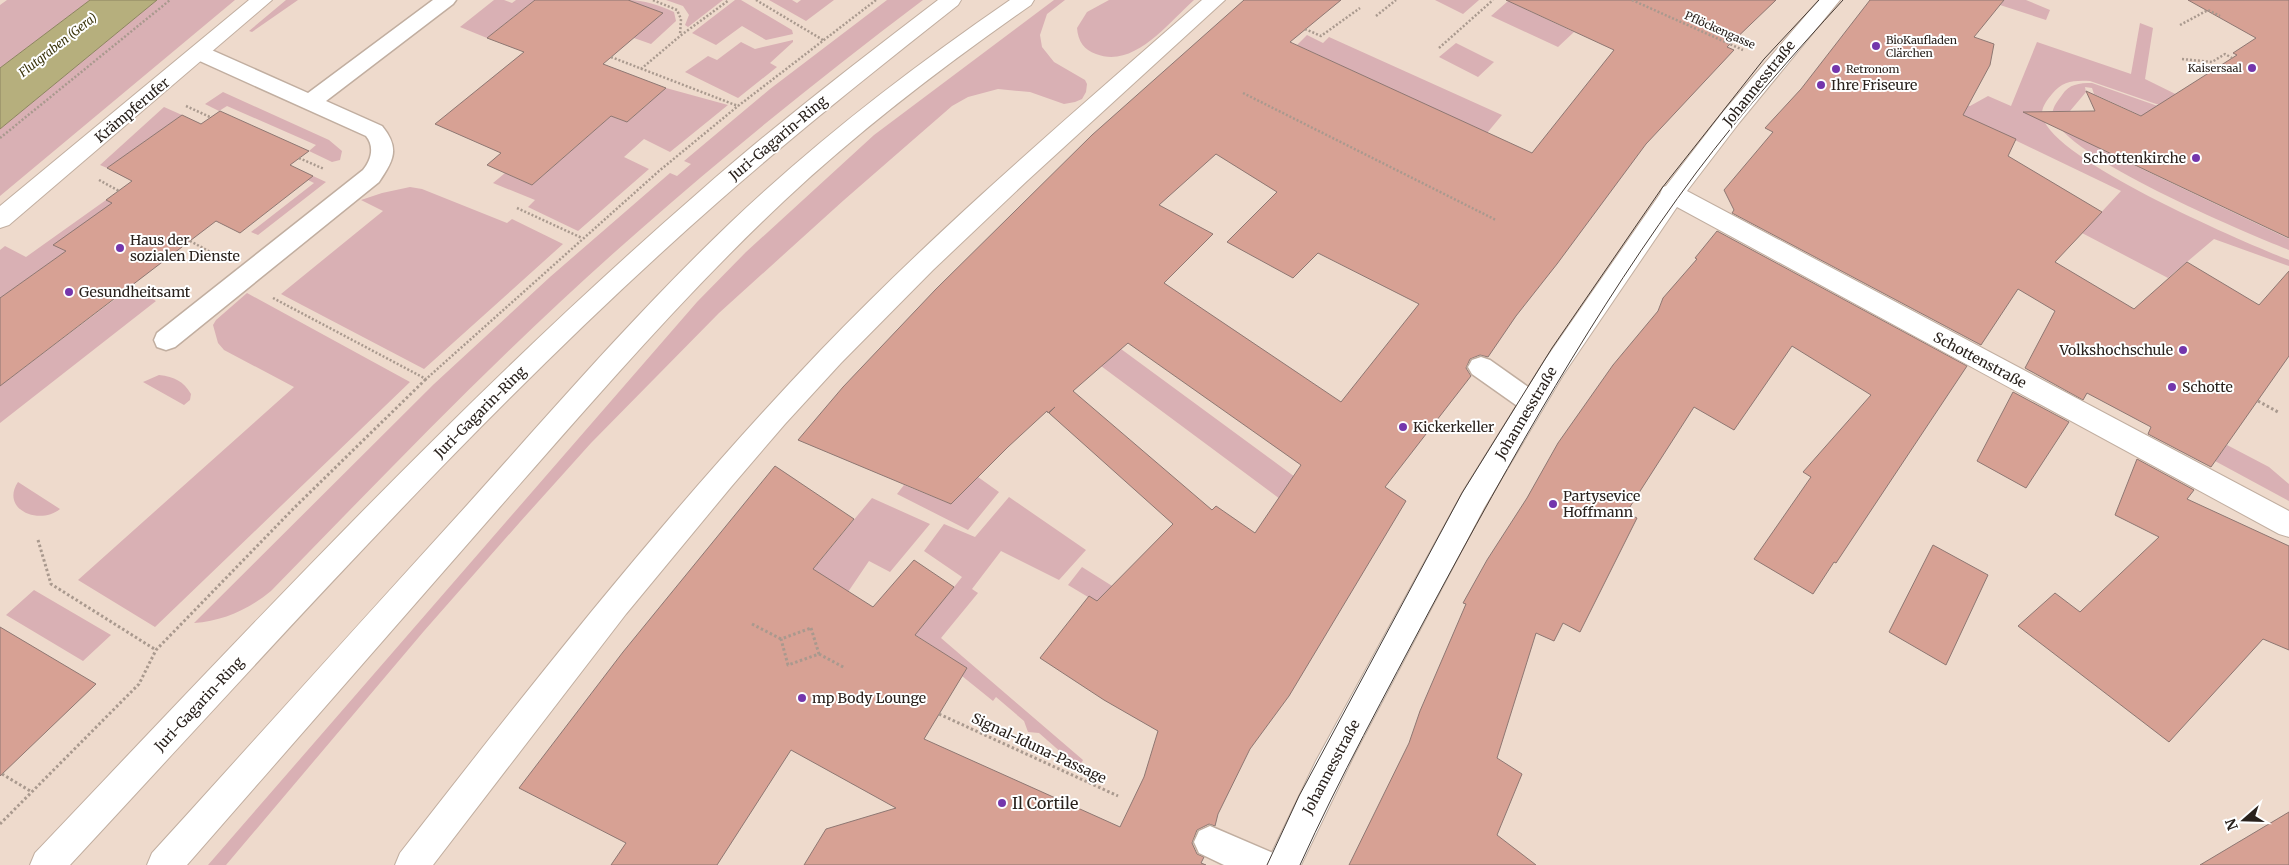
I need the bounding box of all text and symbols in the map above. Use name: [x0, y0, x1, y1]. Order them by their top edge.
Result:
street label: Pflöckengasse: [1683, 8, 1758, 52]
water label: Flutgraben (Gera): [15, 9, 100, 80]
place label: BioKaufladen Clärchen: [1886, 33, 1958, 60]
street label: Johannesstraße: [1718, 37, 1799, 130]
marker: BioKaufladen Clärchen: [1870, 40, 1882, 52]
place label: Kaisersaal: [2188, 61, 2243, 75]
place label: Retronom: [1846, 62, 1899, 76]
marker: Kaisersaal: [2246, 62, 2258, 74]
marker: Retronom: [1830, 63, 1842, 75]
street label: Krämpferufer: [91, 74, 173, 146]
place label: Ihre Friseure: [1831, 76, 1917, 94]
marker: Ihre Friseure: [1815, 79, 1827, 91]
street label: Juri-Gagarin-Ring: [724, 91, 831, 185]
place label: Schottenkirche: [2083, 149, 2186, 167]
marker: Schottenkirche: [2190, 152, 2202, 164]
place label: Haus der sozialen Dienste: [130, 231, 240, 265]
marker: Haus der sozialen Dienste: [114, 242, 126, 254]
place label: Gesundheitsamt: [79, 283, 191, 301]
marker: Gesundheitsamt: [63, 286, 75, 298]
street label: Schottenstraße: [1930, 328, 2030, 392]
place label: Volkshochschule: [2059, 341, 2173, 359]
marker: Volkshochschule: [2177, 344, 2189, 356]
street label: Juri-Gagarin-Ring: [430, 362, 530, 462]
street label: Johannesstraße: [1491, 363, 1561, 464]
place label: Schotte: [2182, 378, 2233, 396]
marker: Schotte: [2166, 381, 2178, 393]
place label: Kickerkeller: [1413, 418, 1494, 436]
marker: Kickerkeller: [1397, 421, 1409, 433]
place label: Partysevice Hoffmann: [1563, 487, 1640, 521]
marker: Partysevice Hoffmann: [1547, 498, 1559, 510]
street label: Juri-Gagarin-Ring: [150, 653, 248, 756]
place label: mp Body Lounge: [812, 689, 926, 707]
marker: mp Body Lounge: [796, 692, 808, 704]
street label: Signal-Iduna-Passage: [969, 709, 1109, 787]
street label: Johannesstraße: [1298, 716, 1364, 818]
place label: Il Cortile: [1012, 793, 1078, 813]
north arrow: [2219, 795, 2269, 845]
marker: Il Cortile: [996, 797, 1008, 809]
text: N: [2221, 816, 2242, 833]

